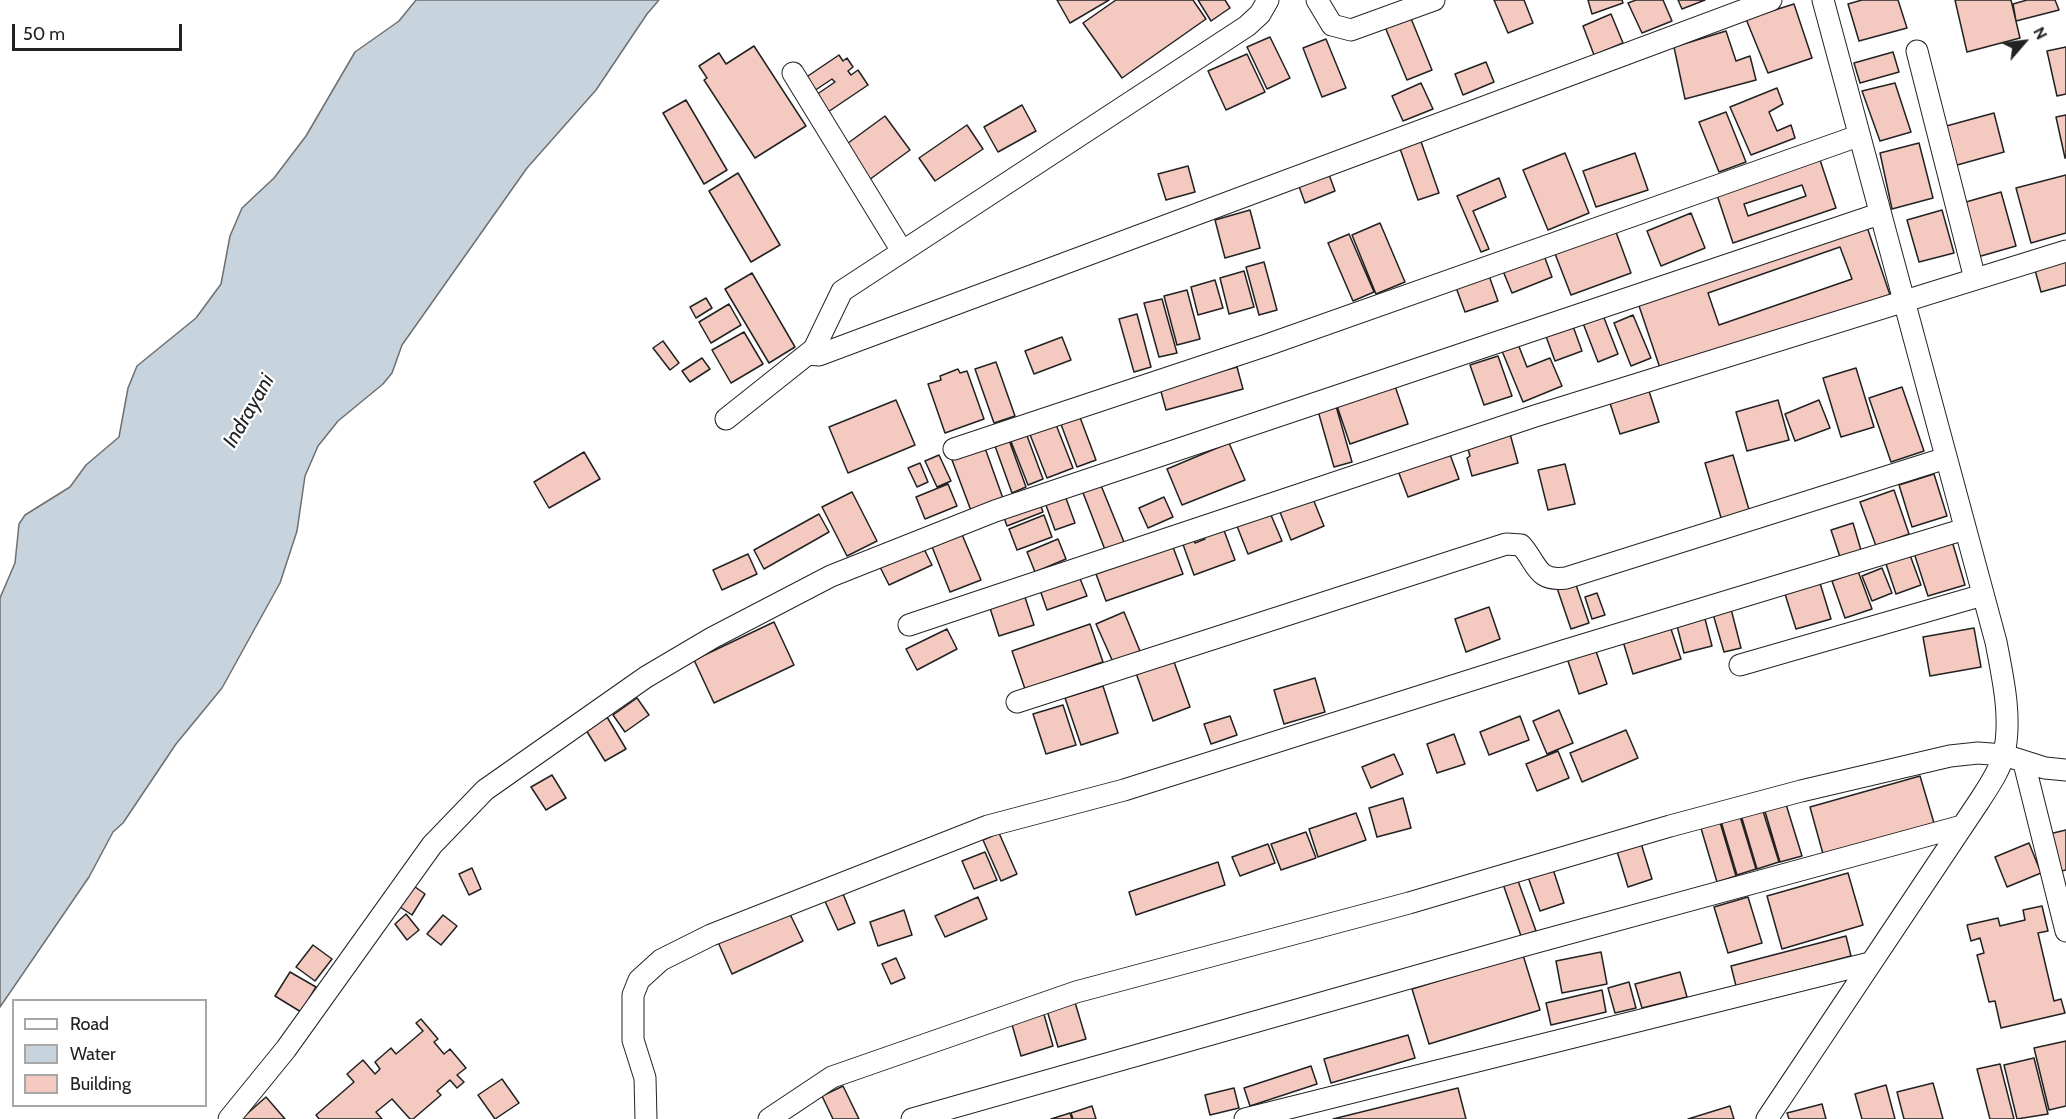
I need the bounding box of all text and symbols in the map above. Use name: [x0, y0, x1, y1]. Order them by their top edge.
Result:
scale bar: [15, 12, 184, 50]
north arrow: [1994, 12, 2054, 72]
text: 50 m: [23, 23, 65, 45]
text: N: [2029, 24, 2051, 43]
water label: Indrayani: [218, 370, 280, 452]
legend: [12, 999, 207, 1107]
text: Road: [70, 1013, 109, 1035]
text: Water: [70, 1043, 116, 1065]
text: Building: [70, 1073, 131, 1095]

